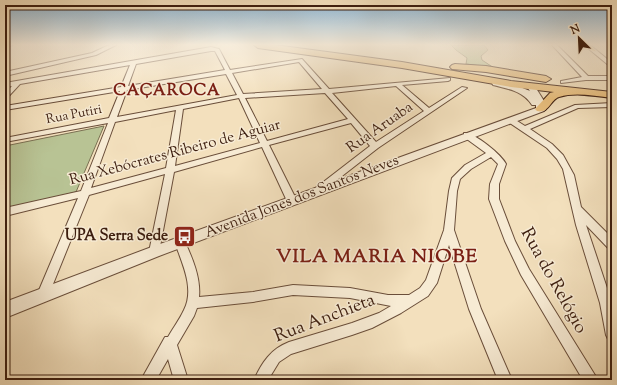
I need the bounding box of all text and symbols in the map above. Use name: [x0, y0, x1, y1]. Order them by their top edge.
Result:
north arrow: [559, 18, 599, 58]
text: N: [567, 21, 583, 39]
district label: CAÇAROCA: [113, 80, 221, 103]
street label: Rua Aruaba: [342, 97, 418, 159]
street label: Rua Putiri: [45, 101, 104, 129]
street label: Rua Xebócrates Ribeiro de Aguiar: [67, 115, 283, 191]
street label: Avenida Jones dos Santos Neves: [202, 150, 402, 244]
bus stop icon: UPA Serra Sede: [171, 223, 197, 249]
street label: Rua do Relógio: [513, 223, 593, 339]
place label: UPA Serra Sede: [65, 226, 168, 247]
district label: VILA MARIA NIOBE: [276, 244, 478, 271]
street label: Rua Anchieta: [271, 288, 379, 350]

